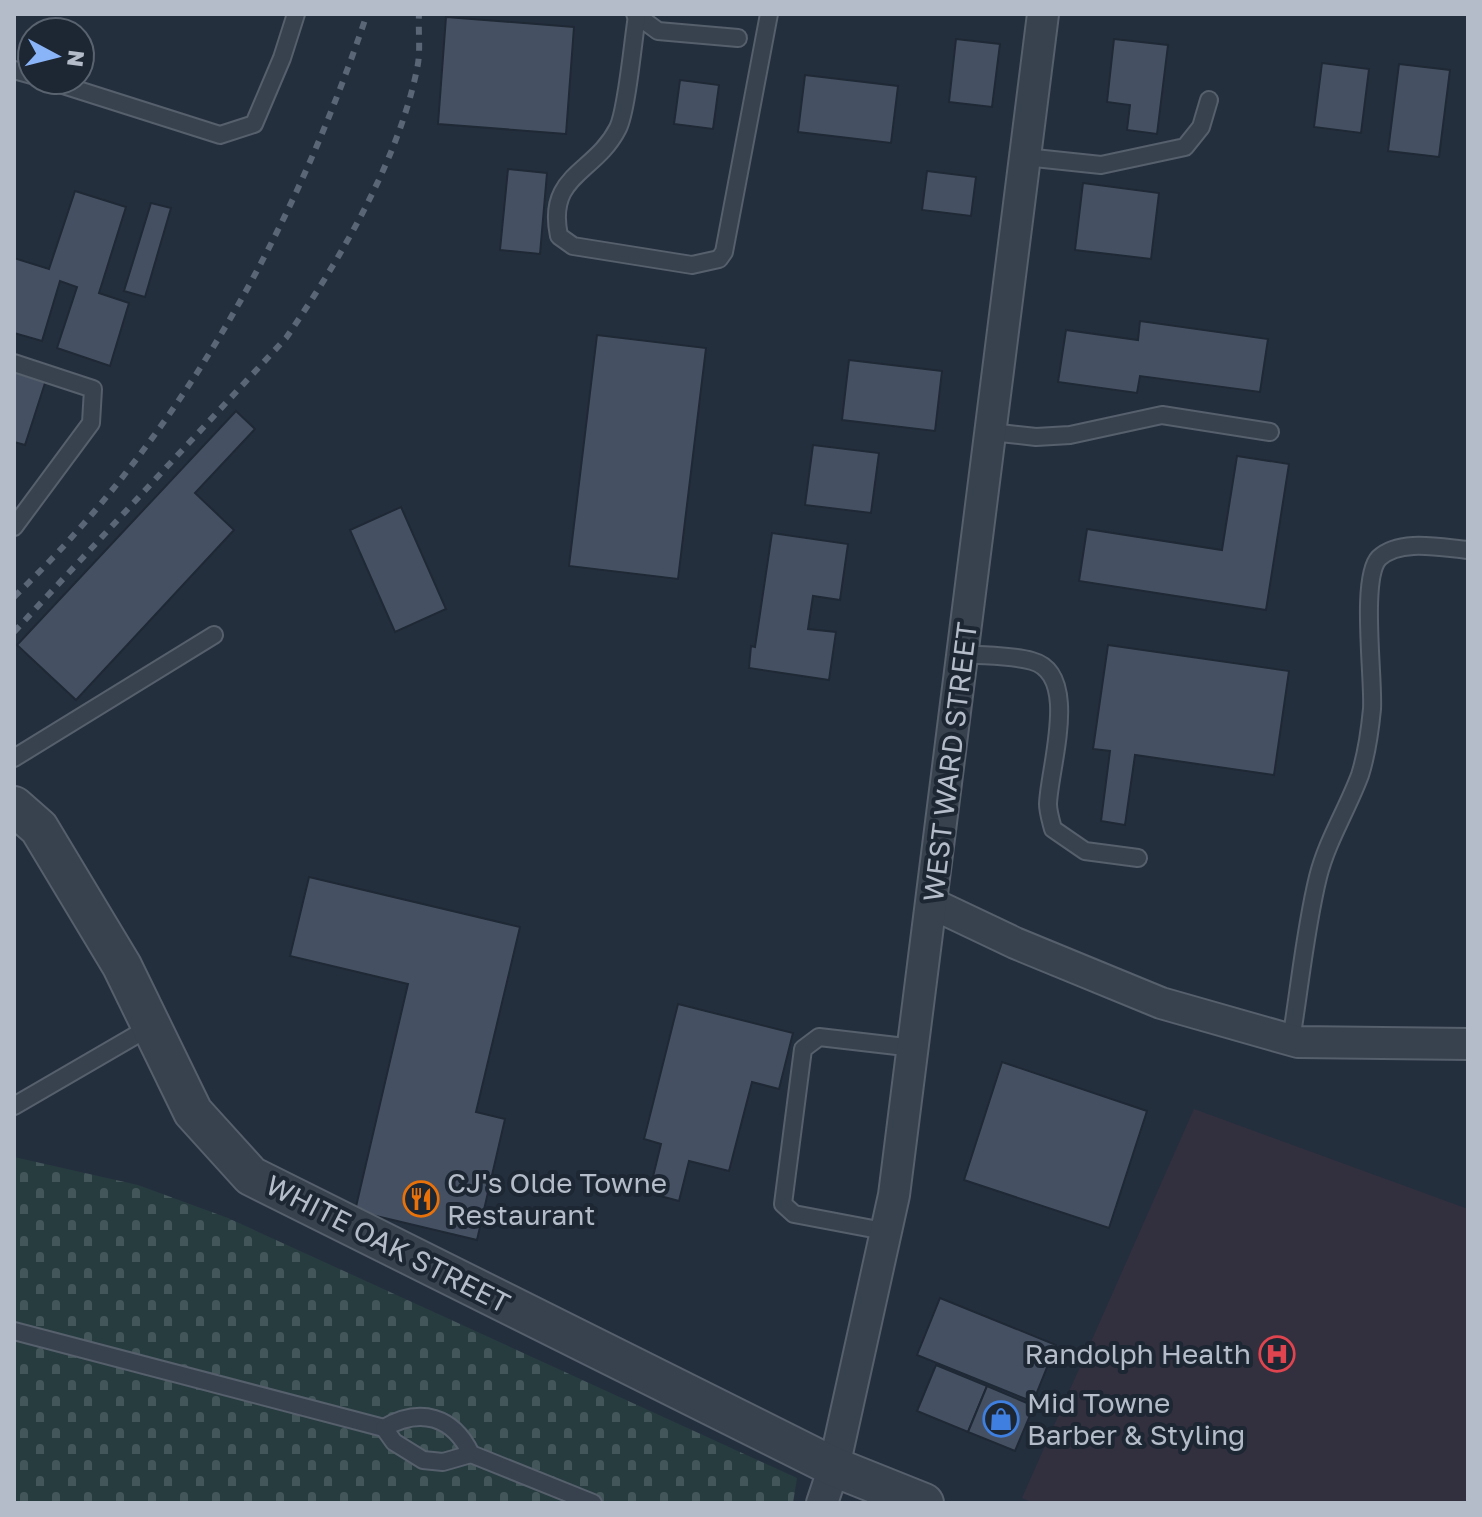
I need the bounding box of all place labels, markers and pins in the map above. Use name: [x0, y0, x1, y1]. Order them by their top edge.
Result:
place label: CJ's Olde Towne Restaurant: [447, 1166, 667, 1231]
restaurant icon: CJ's Olde Towne Restaurant: [402, 1180, 440, 1218]
hospital icon: Randolph Health: [1258, 1335, 1296, 1373]
place label: Randolph Health: [1025, 1337, 1251, 1370]
place label: Mid Towne Barber & Styling: [1027, 1386, 1245, 1451]
shop icon: Mid Towne Barber & Styling: [982, 1400, 1020, 1438]

